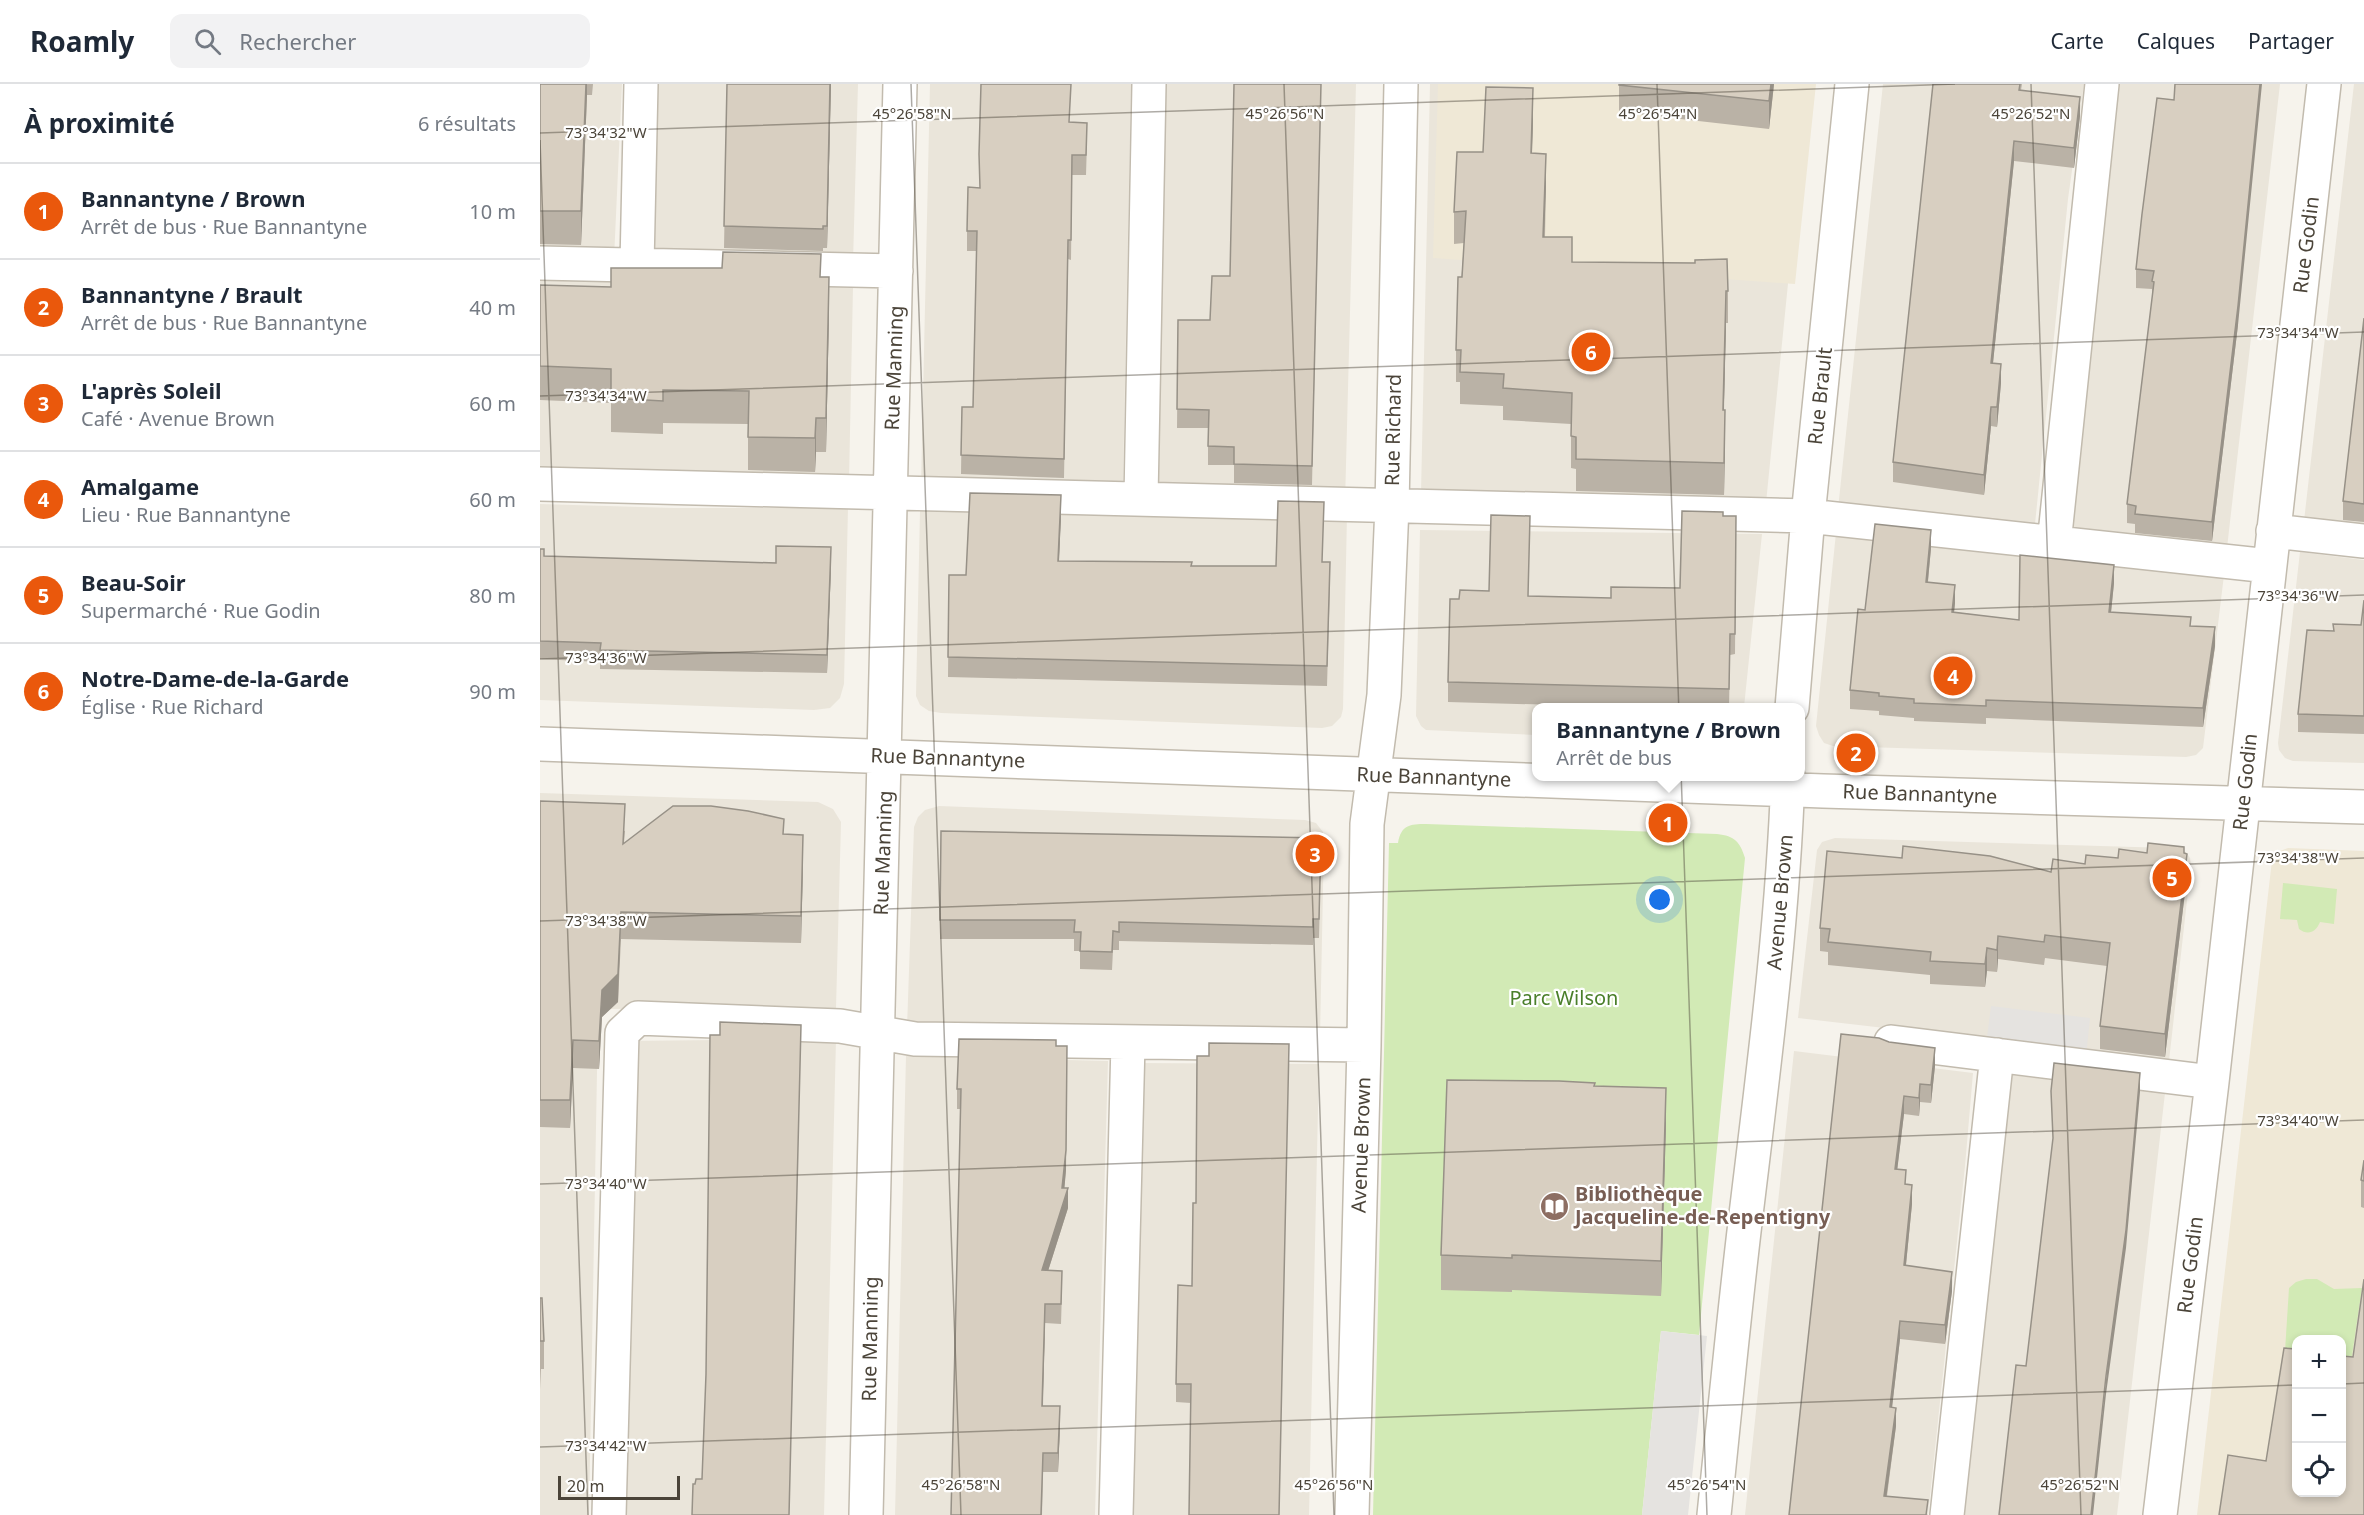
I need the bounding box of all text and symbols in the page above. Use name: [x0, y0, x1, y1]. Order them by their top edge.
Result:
search box: [170, 14, 590, 68]
text: Roamly: [30, 22, 134, 60]
icon: search: [191, 25, 224, 58]
text: Rechercher: [239, 26, 356, 56]
text: Carte: [2051, 27, 2104, 55]
text: Calques: [2137, 27, 2215, 55]
text: Partager: [2248, 27, 2334, 55]
text: 45°26'58"N: [873, 103, 951, 123]
text: 45°26'56"N: [1246, 103, 1324, 123]
text: 45°26'54"N: [1619, 103, 1697, 123]
text: 45°26'52"N: [1992, 103, 2070, 123]
text: À proximité: [24, 105, 175, 141]
text: 6 résultats: [418, 110, 516, 137]
text: 73°34'32"W: [565, 122, 647, 142]
text: Bannantyne / Brown: [81, 183, 305, 213]
street label: Rue Godin: [2286, 195, 2325, 295]
text: 1: [38, 198, 49, 225]
text: 10 m: [469, 198, 516, 225]
text: Arrêt de bus · Rue Bannantyne: [81, 213, 367, 240]
text: Bannantyne / Brault: [81, 279, 303, 309]
text: 2: [38, 294, 49, 321]
text: 40 m: [469, 294, 516, 321]
street label: Rue Manning: [878, 305, 909, 431]
text: Arrêt de bus · Rue Bannantyne: [81, 309, 367, 336]
text: 73°34'34"W: [2257, 322, 2339, 342]
pin: 6: [1572, 330, 1610, 374]
street label: Rue Brault: [1801, 346, 1838, 446]
street label: Rue Richard: [1378, 374, 1407, 486]
text: L'après Soleil: [81, 375, 222, 405]
text: 73°34'34"W: [565, 385, 647, 405]
text: 3: [38, 390, 49, 417]
text: 60 m: [469, 390, 516, 417]
text: Café · Avenue Brown: [81, 405, 275, 432]
text: Amalgame: [81, 471, 199, 501]
text: 4: [38, 486, 49, 513]
text: 60 m: [469, 486, 516, 513]
text: Lieu · Rue Bannantyne: [81, 501, 291, 528]
text: Beau-Soir: [81, 567, 186, 597]
text: 5: [38, 582, 49, 609]
text: 80 m: [469, 582, 516, 609]
text: 73°34'36"W: [2257, 585, 2339, 605]
text: Supermarché · Rue Godin: [81, 597, 321, 624]
text: 73°34'36"W: [565, 647, 647, 667]
pin: 4: [1934, 654, 1972, 698]
text: Notre-Dame-de-la-Garde: [81, 663, 349, 693]
text: 6: [38, 678, 49, 705]
text: 90 m: [469, 678, 516, 705]
text: Église · Rue Richard: [81, 693, 264, 720]
popup: [1532, 703, 1805, 781]
text: Bannantyne / Brown: [1556, 714, 1781, 744]
pin: 2: [1836, 730, 1876, 776]
street label: Rue Godin: [2226, 732, 2263, 832]
street label: Rue Bannantyne: [870, 741, 1026, 774]
text: Arrêt de bus: [1556, 744, 1672, 771]
street label: Rue Bannantyne: [1356, 760, 1512, 793]
street label: Rue Bannantyne: [1842, 777, 1998, 810]
street label: Rue Manning: [867, 790, 898, 916]
pin: 1: [1648, 800, 1688, 846]
pin: 3: [1296, 832, 1334, 876]
street label: Avenue Brown: [1760, 833, 1799, 971]
text: 73°34'38"W: [2257, 847, 2339, 867]
pin: 5: [2152, 856, 2192, 900]
your location: [1645, 885, 1674, 914]
text: 73°34'38"W: [565, 910, 647, 930]
park label: Parc Wilson: [1510, 984, 1618, 1011]
street label: Avenue Brown: [1345, 1077, 1376, 1213]
text: 73°34'40"W: [2257, 1110, 2339, 1130]
text: 73°34'40"W: [565, 1173, 647, 1193]
place label: Bibliothèque Jacqueline-de-Repentigny: [1573, 1180, 1831, 1230]
library icon: Bibliothèque Jacqueline-de-Repentigny: [1538, 1190, 1570, 1222]
street label: Rue Godin: [2170, 1215, 2209, 1315]
street label: Rue Manning: [855, 1276, 884, 1402]
map controls: [2292, 1335, 2346, 1497]
button: +: [2292, 1335, 2346, 1389]
button: −: [2292, 1389, 2346, 1443]
text: 73°34'42"W: [565, 1435, 647, 1455]
button: locate: [2292, 1443, 2346, 1497]
scale bar: [558, 1473, 680, 1500]
text: 45°26'58"N: [922, 1474, 1000, 1494]
text: 45°26'56"N: [1295, 1474, 1373, 1494]
text: 45°26'54"N: [1668, 1474, 1746, 1494]
text: 45°26'52"N: [2041, 1474, 2119, 1494]
text: 20 m: [567, 1475, 604, 1497]

